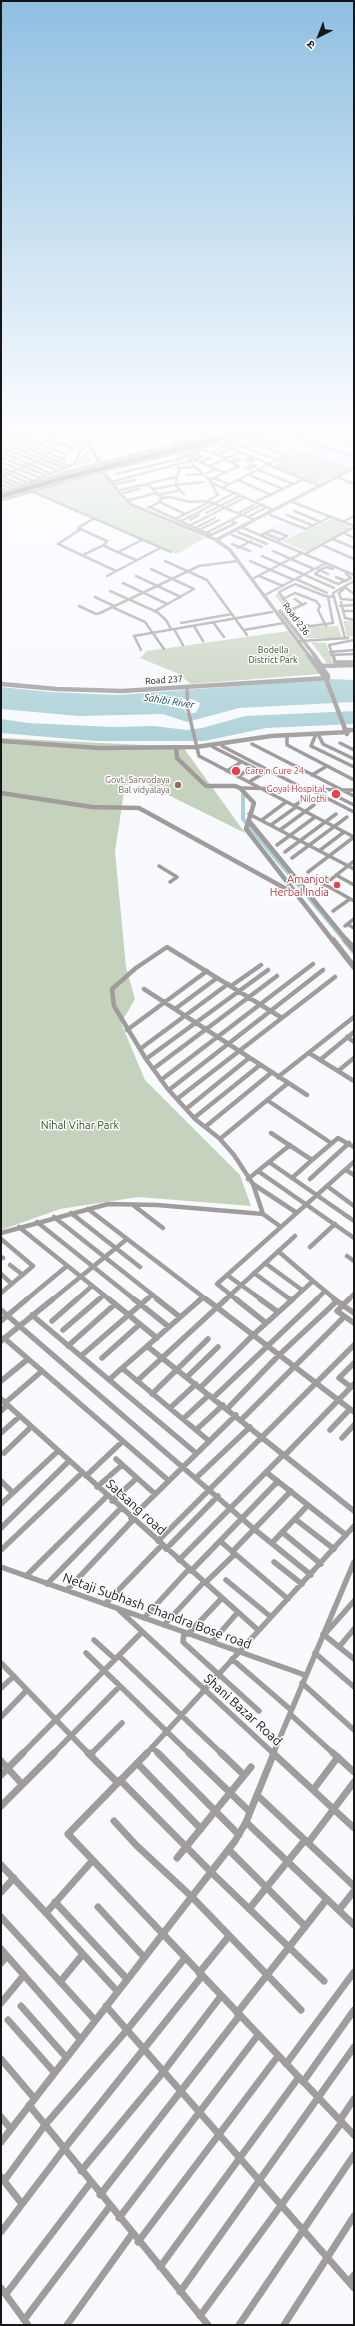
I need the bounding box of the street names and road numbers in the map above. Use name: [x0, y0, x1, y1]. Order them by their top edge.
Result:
street label: Road 236: [280, 601, 312, 637]
street label: Road 237: [145, 673, 183, 687]
street label: Satsang road: [103, 1476, 169, 1538]
street label: Netaji Subhash Chandra Bose road: [61, 1570, 253, 1652]
street label: Shani Bazar Road: [201, 1671, 285, 1749]

